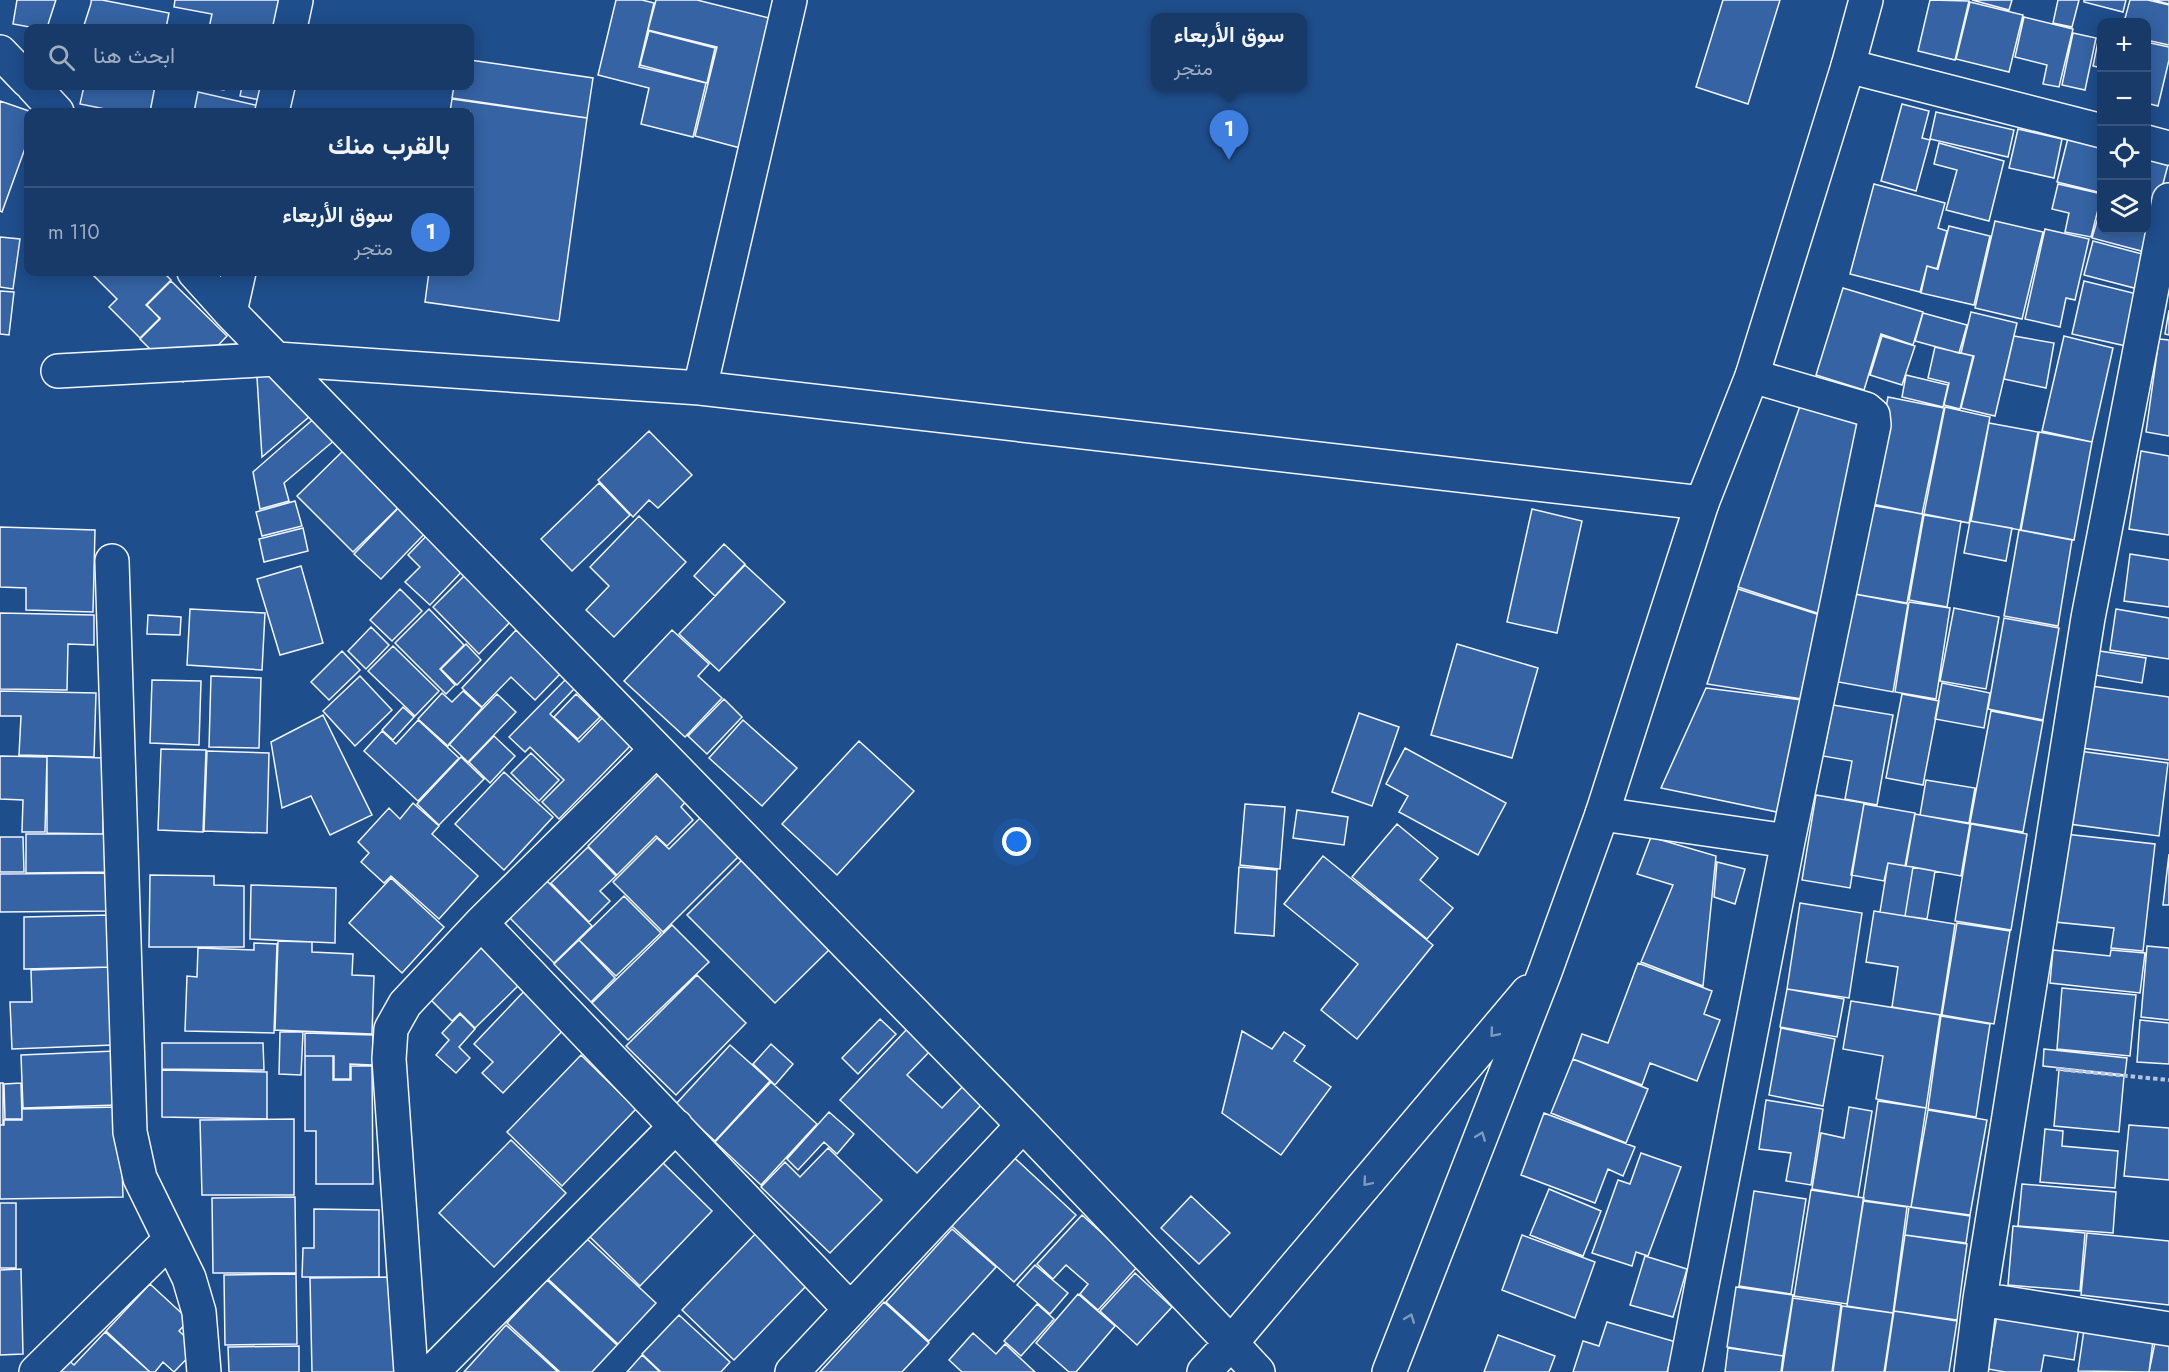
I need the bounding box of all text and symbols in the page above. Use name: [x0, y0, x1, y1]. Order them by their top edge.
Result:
popup: [1151, 13, 1307, 91]
text: سوق الأربعاء: [1174, 18, 1284, 50]
map controls: [2097, 18, 2151, 234]
button: +: [2097, 18, 2151, 72]
search box: [24, 24, 474, 90]
text: ابحث هنا: [93, 39, 175, 71]
icon: search: [45, 41, 78, 74]
text: متجر: [1174, 54, 1213, 83]
button: −: [2097, 72, 2151, 126]
pin: 1: [1210, 110, 1248, 160]
text: بالقرب منك: [328, 126, 450, 164]
button: locate: [2097, 126, 2151, 180]
button: layers: [2097, 180, 2151, 234]
text: سوق الأربعاء: [282, 198, 393, 230]
text: 110 m: [48, 218, 100, 247]
text: 1: [425, 218, 436, 247]
text: متجر: [354, 234, 393, 263]
your location: [1002, 827, 1031, 856]
one-way arrow: [1490, 1026, 1501, 1037]
one-way arrow: [1474, 1131, 1486, 1142]
one-way arrow: [1364, 1175, 1375, 1186]
one-way arrow: [1403, 1313, 1415, 1324]

